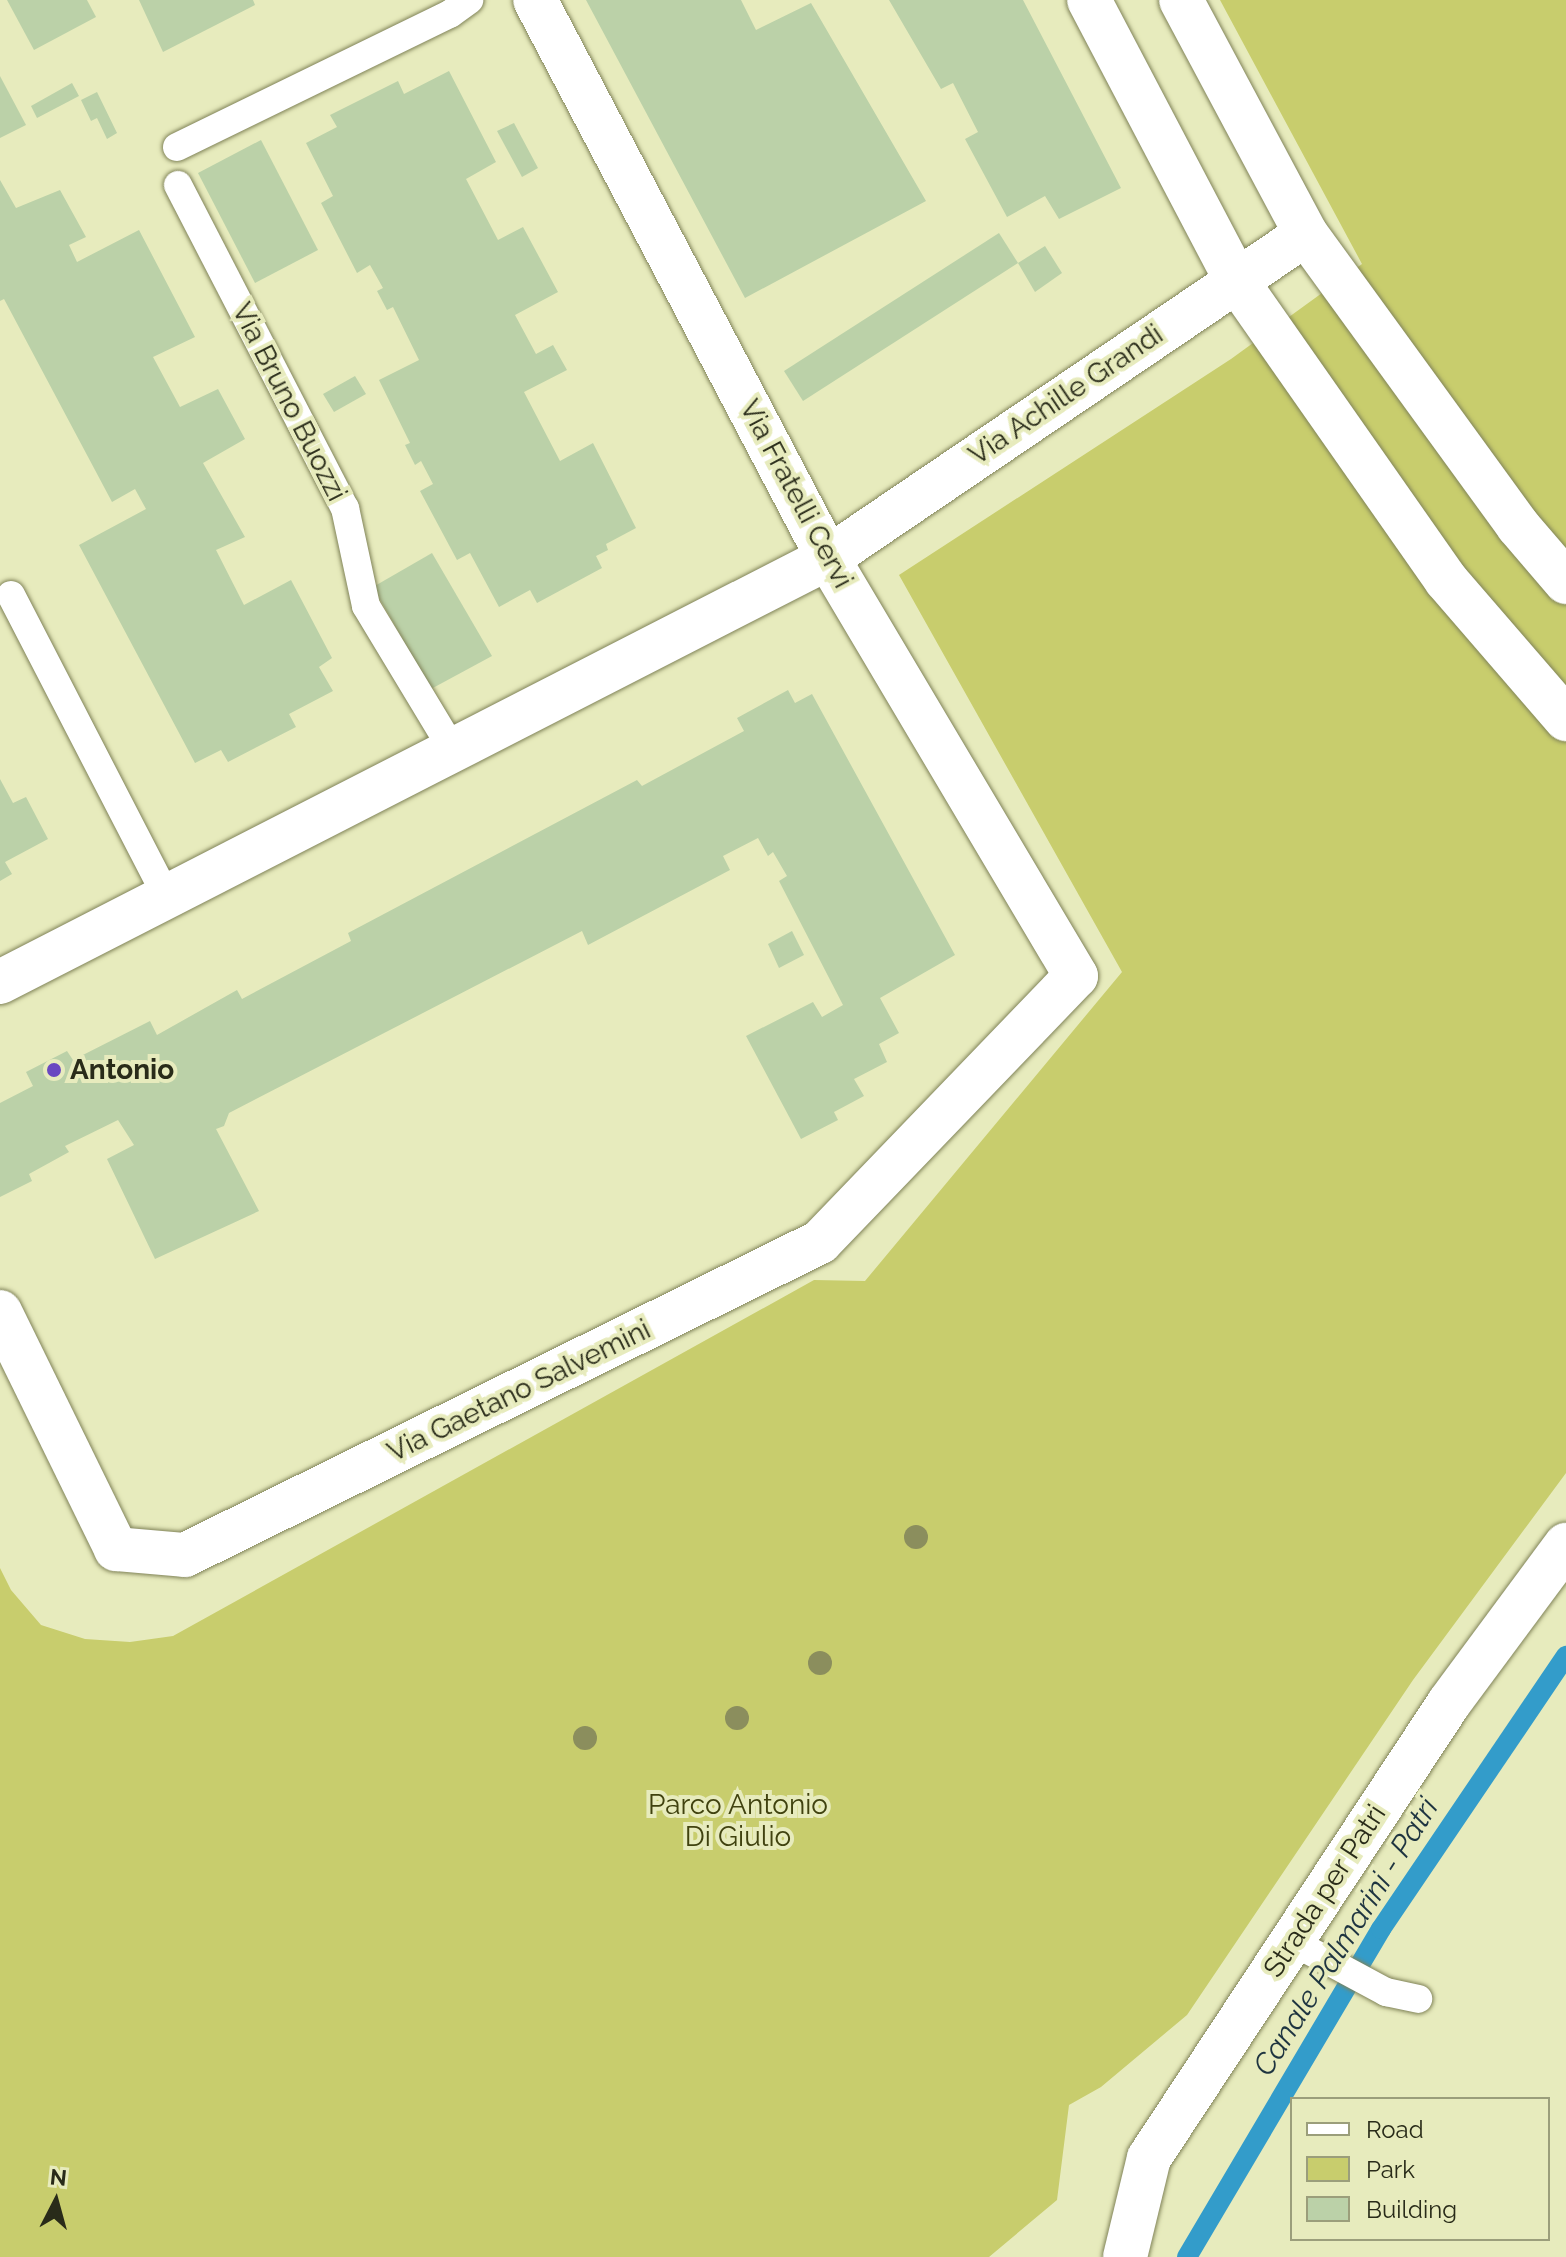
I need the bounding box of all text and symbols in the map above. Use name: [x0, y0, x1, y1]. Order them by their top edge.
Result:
street label: Via Bruno Buozzi: [225, 297, 353, 507]
street label: Via Achille Grandi: [962, 317, 1170, 473]
street label: Via Fratelli Cervi: [732, 394, 860, 594]
place label: Antonio: [70, 1053, 174, 1087]
marker: Antonio: [45, 1061, 63, 1079]
street label: Via Gaetano Salvemini: [382, 1313, 656, 1469]
park label: Parco Antonio Di Giulio: [648, 1788, 828, 1854]
water label: Canale Palmarini - Patri: [1246, 1792, 1446, 2082]
street label: Strada per Patri: [1257, 1798, 1393, 1984]
legend: [1290, 2097, 1550, 2241]
text: Road: [1366, 2115, 1424, 2144]
text: Park: [1366, 2155, 1415, 2184]
north arrow: [16, 2161, 96, 2241]
text: N: [49, 2163, 68, 2191]
text: Building: [1366, 2195, 1457, 2224]

